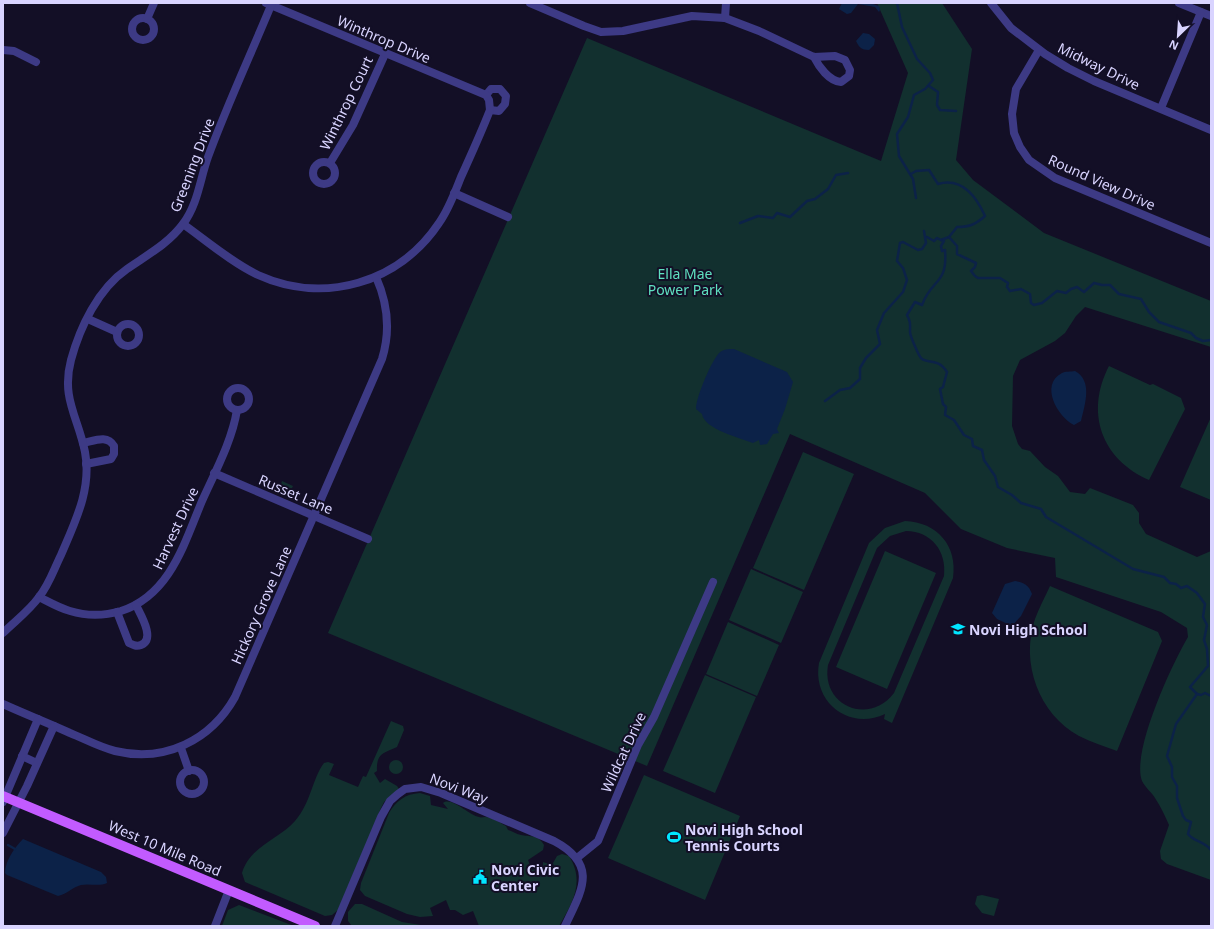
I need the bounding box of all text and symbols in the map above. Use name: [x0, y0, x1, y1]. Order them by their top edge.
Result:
street label: Winthrop Drive: [334, 11, 434, 67]
north arrow: [1158, 16, 1198, 56]
text: N: [1166, 37, 1181, 54]
street label: Midway Drive: [1055, 38, 1143, 94]
street label: Winthrop Court: [315, 53, 377, 153]
street label: Greening Drive: [165, 115, 219, 215]
street label: Round View Drive: [1045, 150, 1159, 214]
park label: Ella Mae Power Park: [648, 264, 723, 299]
street label: Russet Lane: [256, 470, 336, 518]
street label: Harvest Drive: [148, 484, 202, 572]
street label: Hickory Grove Lane: [226, 543, 296, 667]
place label: Novi High School: [969, 620, 1087, 639]
school or university icon: Novi High School: [950, 621, 966, 637]
street label: Wildcat Drive: [596, 709, 650, 795]
street label: Novi Way: [427, 768, 492, 808]
street label: West 10 Mile Road: [106, 816, 224, 880]
place label: Novi High School Tennis Courts: [685, 820, 803, 855]
sports icon: Novi High School Tennis Courts: [666, 829, 682, 845]
place label: Novi Civic Center: [491, 860, 559, 895]
public building icon: Novi Civic Center: [472, 869, 488, 885]

